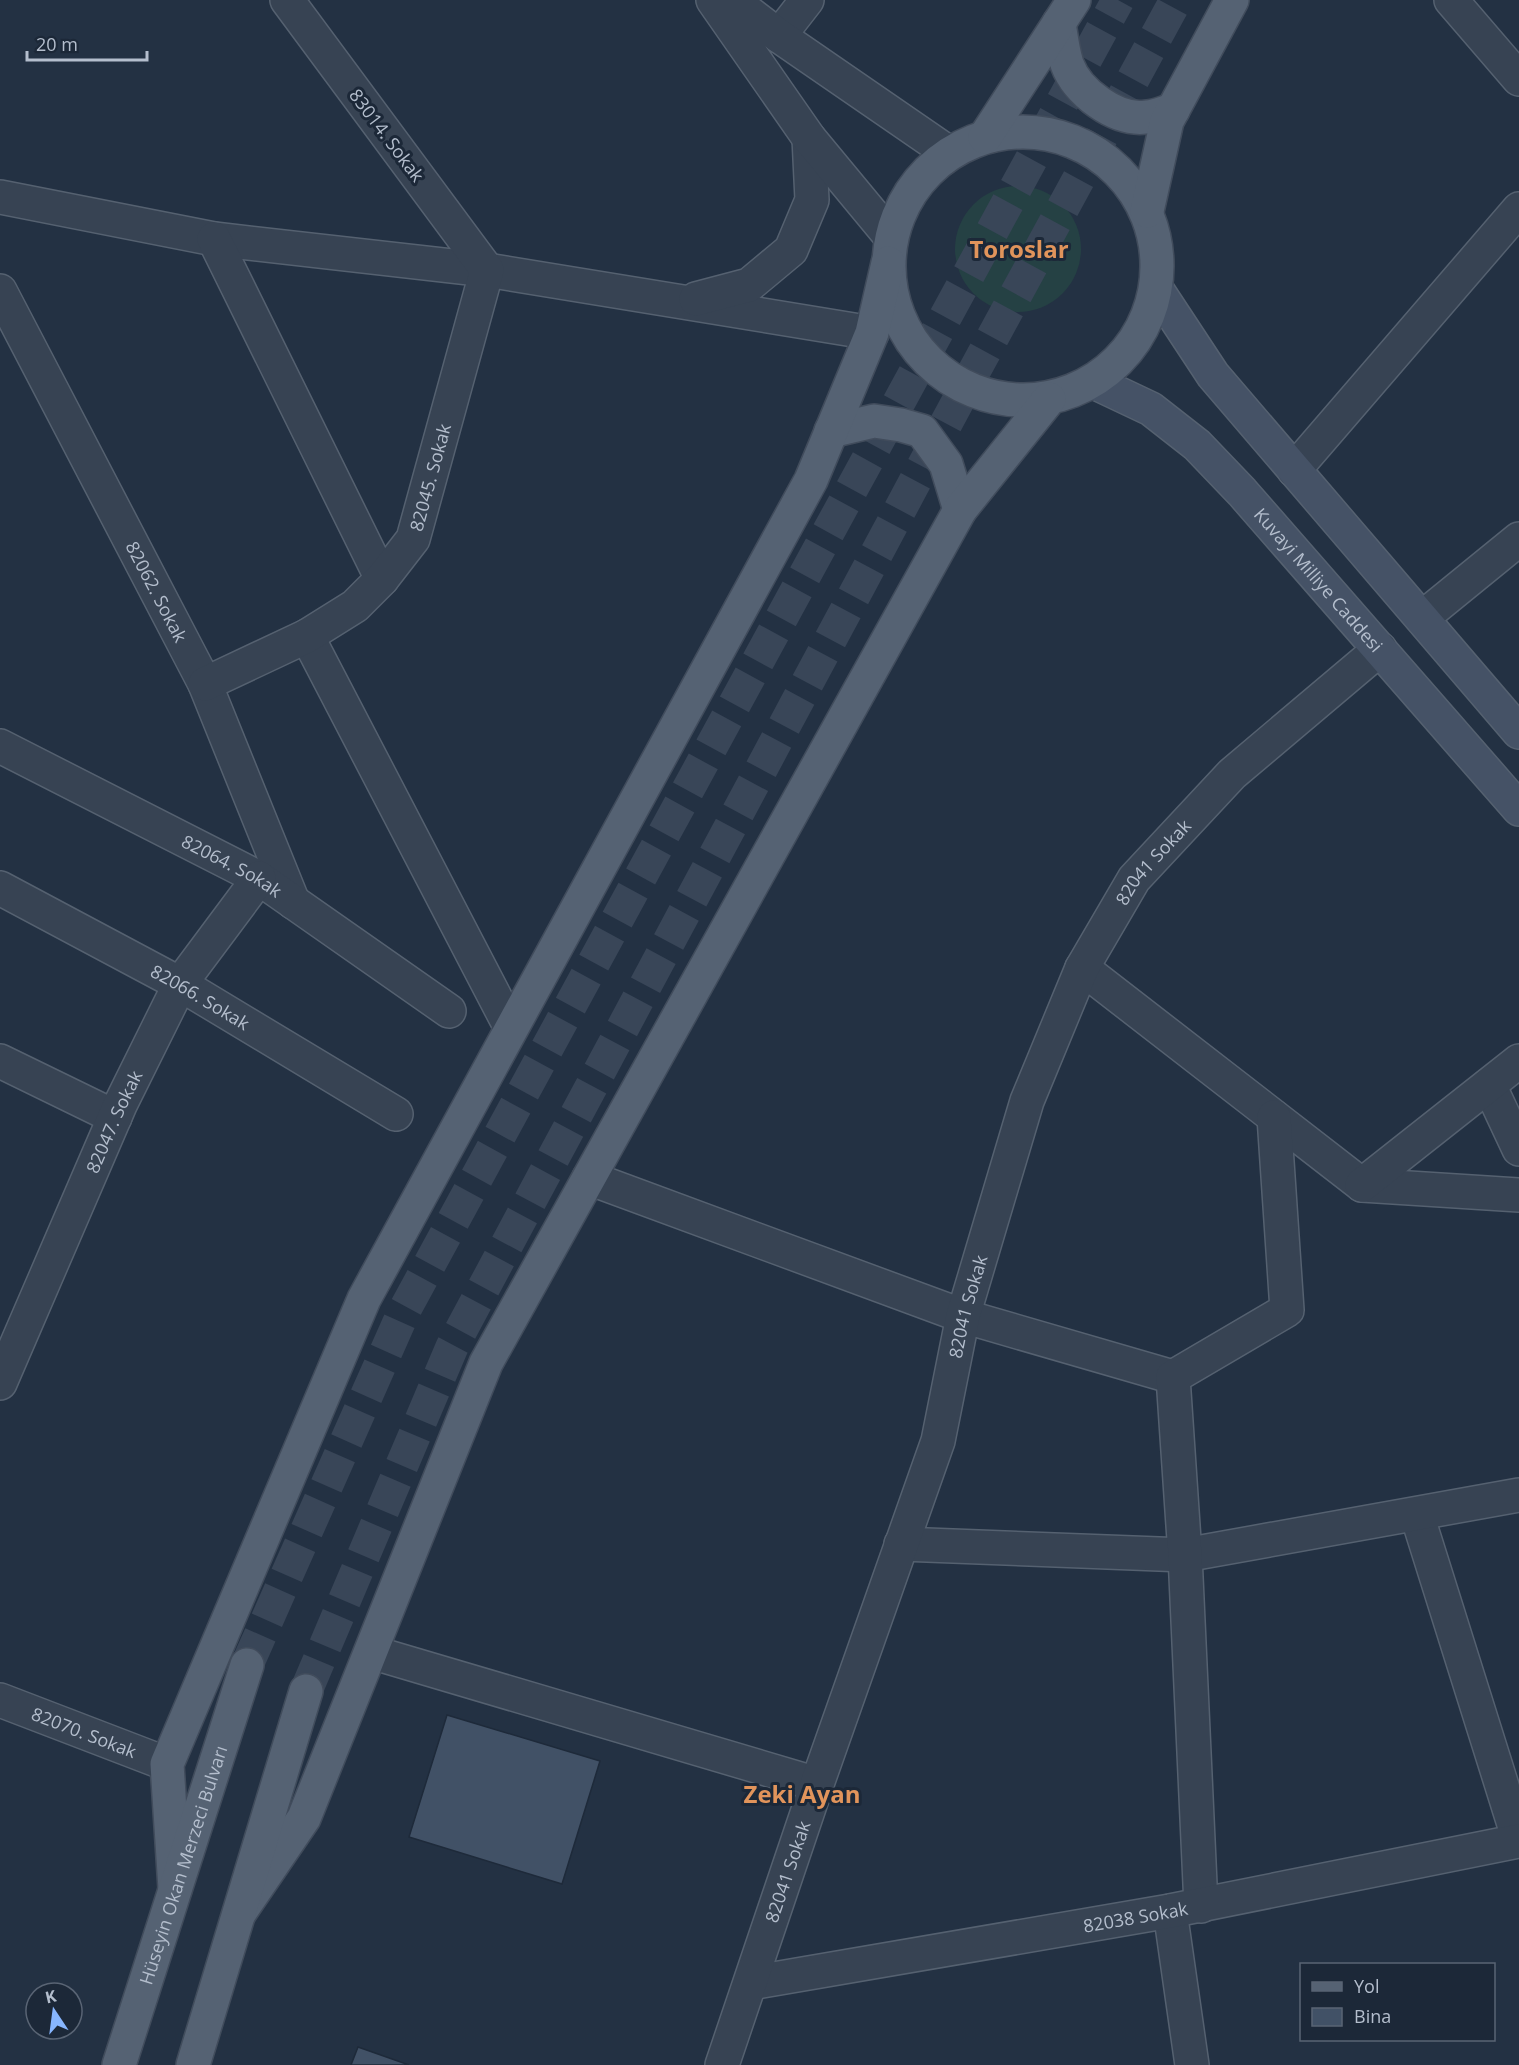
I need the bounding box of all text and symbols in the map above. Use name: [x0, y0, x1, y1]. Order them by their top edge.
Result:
scale bar: [27, 24, 147, 62]
text: 20 m: [36, 32, 78, 56]
street label: 83014. Sokak: [344, 84, 430, 187]
district label: Toroslar: [969, 232, 1069, 265]
street label: 82045. Sokak: [404, 420, 456, 534]
street label: Kuvayi Milliye Caddesi: [1249, 502, 1388, 657]
street label: 82062. Sokak: [121, 537, 193, 647]
street label: 82041 Sokak: [1109, 814, 1196, 909]
street label: 82064. Sokak: [178, 829, 287, 903]
street label: 82066. Sokak: [147, 959, 255, 1035]
street label: 82047. Sokak: [80, 1066, 148, 1177]
street label: 82041 Sokak: [943, 1252, 993, 1360]
street label: 82070. Sokak: [28, 1701, 140, 1763]
street label: Hüseyin Okan Merzeci Bulvarı: [134, 1742, 232, 1988]
district label: Zeki Ayan: [744, 1777, 861, 1810]
street label: 82041 Sokak: [759, 1817, 816, 1926]
street label: 82038 Sokak: [1081, 1896, 1190, 1938]
legend: [1300, 1963, 1495, 2041]
text: Yol: [1354, 1974, 1379, 1998]
north arrow: [24, 1981, 84, 2041]
text: K: [43, 1984, 59, 2008]
text: Bina: [1354, 2004, 1391, 2028]

